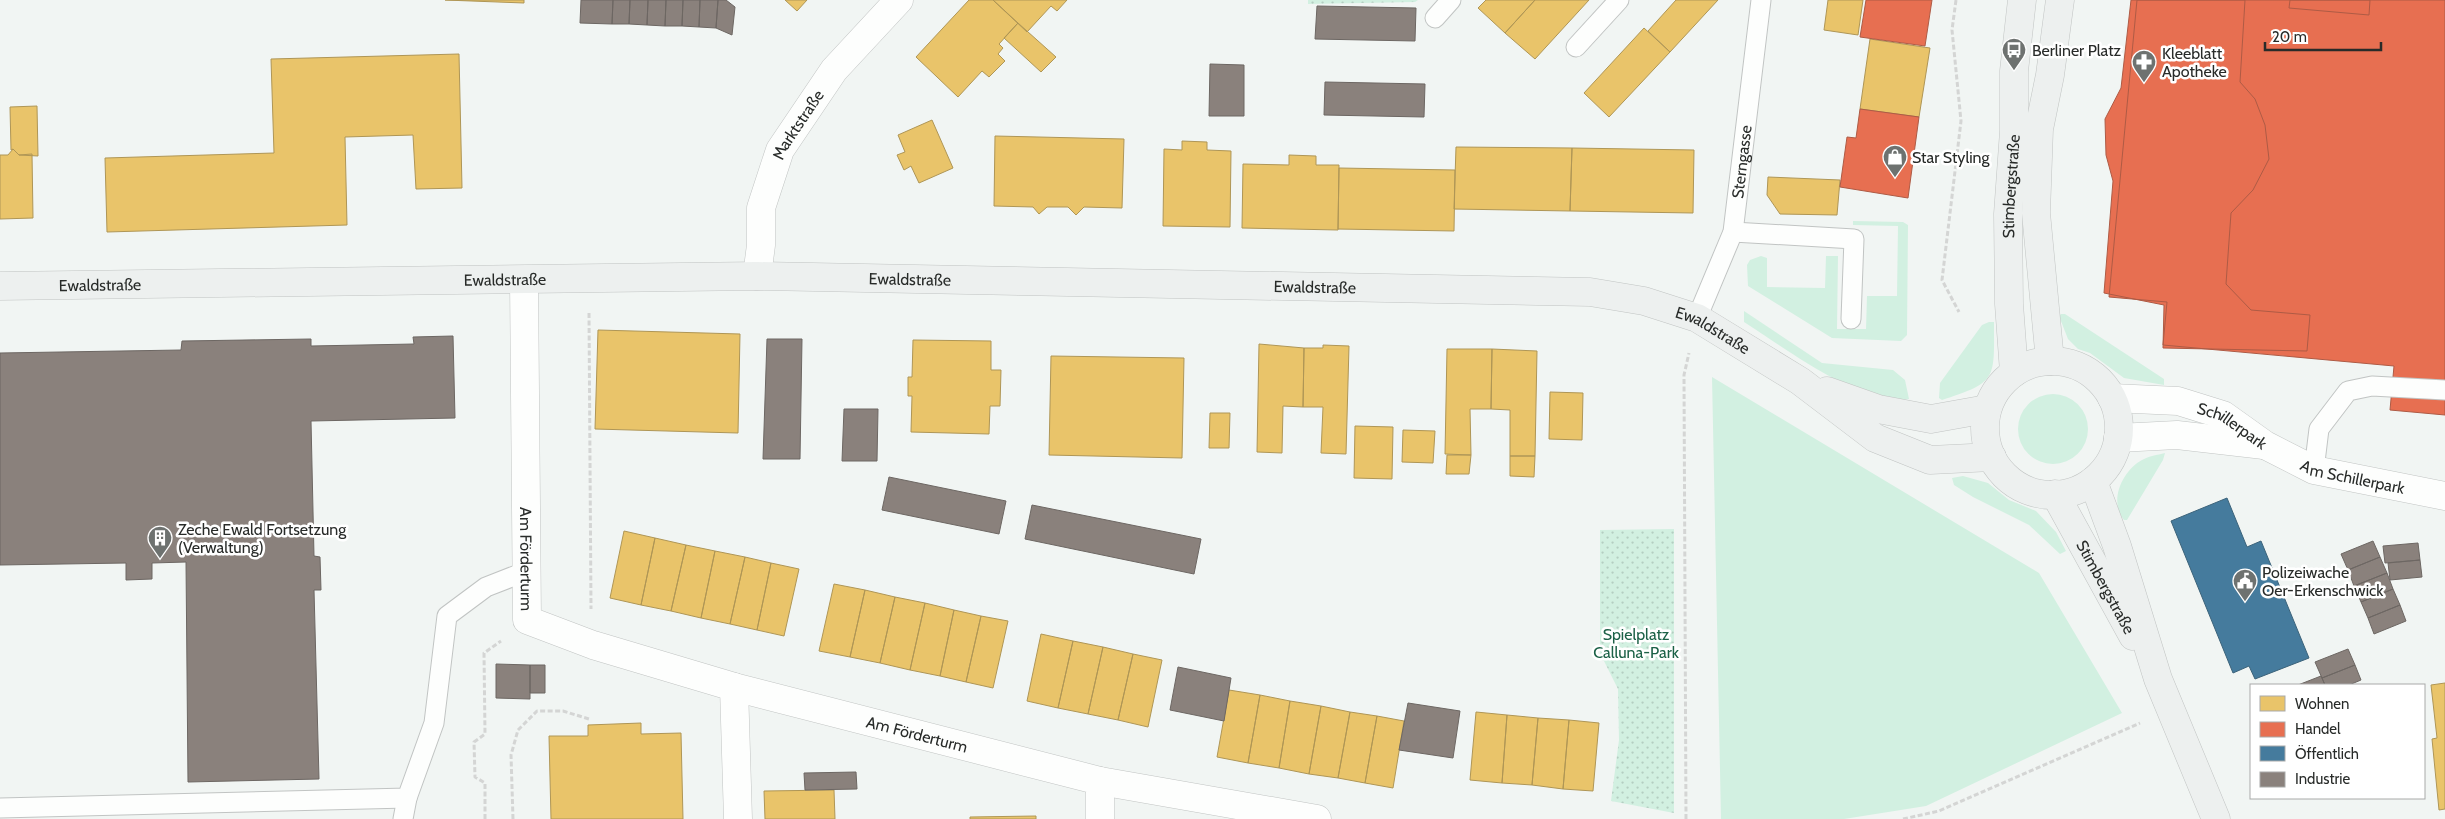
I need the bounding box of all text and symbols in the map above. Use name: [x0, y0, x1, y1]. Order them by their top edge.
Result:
scale bar: [2265, 20, 2381, 52]
text: 20 m: [2272, 28, 2307, 46]
bus stop icon: Berliner Platz: [2001, 37, 2027, 71]
place label: Berliner Platz: [2032, 41, 2122, 60]
place label: Kleeblatt Apotheke: [2162, 44, 2227, 81]
pharmacy icon: Kleeblatt Apotheke: [2131, 49, 2157, 83]
street label: Marktstraße: [769, 86, 828, 162]
street label: Sterngasse: [1728, 124, 1756, 200]
street label: Stimbergstraße: [1999, 134, 2024, 238]
shop icon: Star Styling: [1882, 144, 1908, 178]
place label: Star Styling: [1912, 148, 1991, 167]
street label: Ewaldstraße: [868, 269, 951, 290]
street label: Ewaldstraße: [464, 270, 546, 290]
street label: Ewaldstraße: [59, 275, 141, 295]
street label: Ewaldstraße: [1273, 277, 1356, 298]
street label: Ewaldstraße: [1673, 303, 1753, 358]
street label: Schillerpark: [2195, 399, 2271, 454]
street label: Am Schillerpark: [2297, 456, 2407, 498]
street label: Am Förderturm: [516, 507, 536, 611]
place label: Zeche Ewald Fortsetzung (Verwaltung): [178, 520, 347, 557]
building icon: Zeche Ewald Fortsetzung (Verwaltung): [147, 525, 173, 559]
street label: Stimbergstraße: [2072, 537, 2139, 637]
place label: Polizeiwache Oer-Erkenschwick: [2262, 563, 2384, 600]
public building icon: Polizeiwache Oer-Erkenschwick: [2232, 568, 2258, 602]
park label: Spielplatz Calluna-Park: [1593, 625, 1680, 662]
legend: [2250, 684, 2425, 799]
text: Wohnen: [2295, 695, 2349, 713]
street label: Am Förderturm: [864, 712, 970, 757]
text: Handel: [2295, 720, 2341, 738]
text: Öffentlich: [2295, 745, 2359, 763]
text: Industrie: [2295, 770, 2350, 788]

